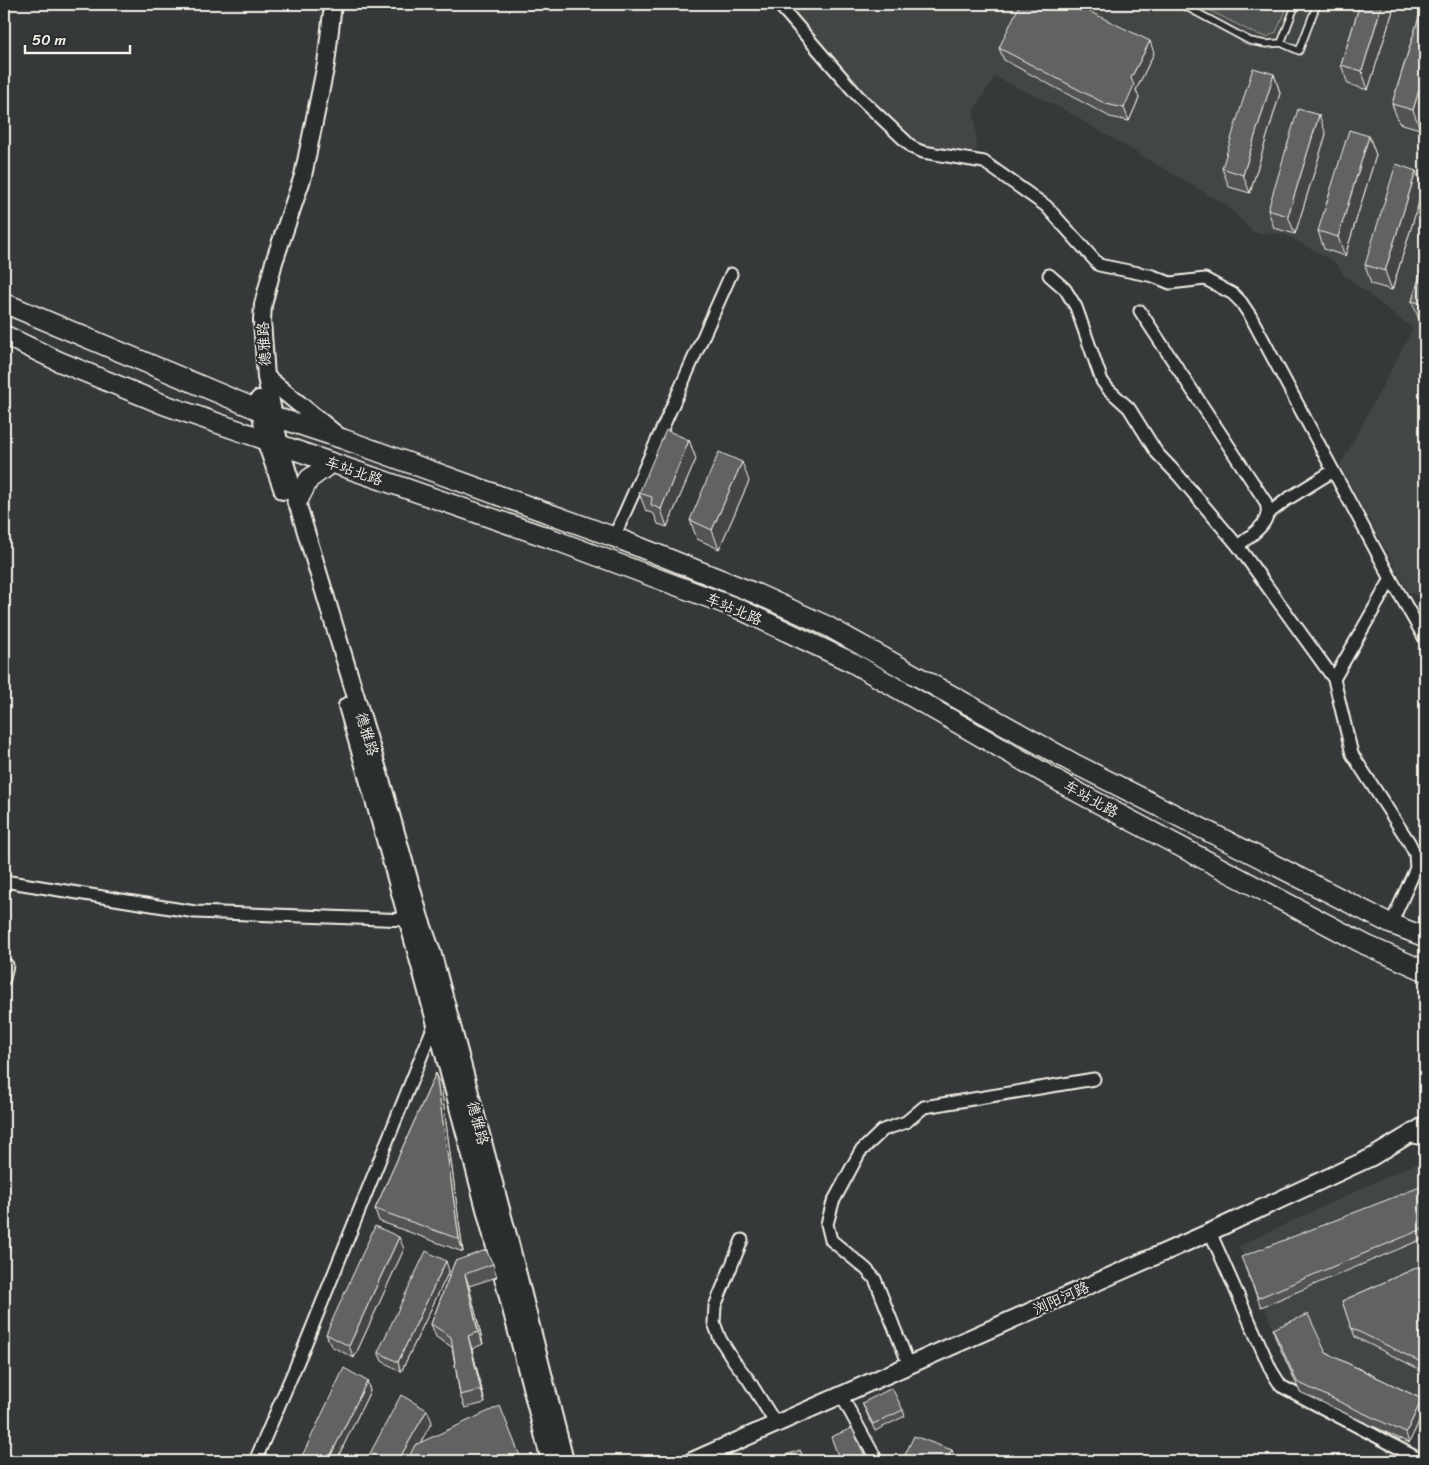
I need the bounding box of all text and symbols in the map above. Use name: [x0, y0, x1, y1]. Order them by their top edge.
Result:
scale bar: [25, 22, 130, 54]
text: 50 m: [32, 27, 67, 53]
street label: 德雅路: [250, 321, 278, 367]
street label: 车站北路: [321, 449, 387, 493]
street label: 车站北路: [701, 585, 767, 633]
street label: 德雅路: [348, 709, 386, 759]
street label: 车站北路: [1058, 773, 1124, 825]
street label: 德雅路: [460, 1098, 496, 1148]
street label: 浏阳河路: [1028, 1274, 1094, 1322]

